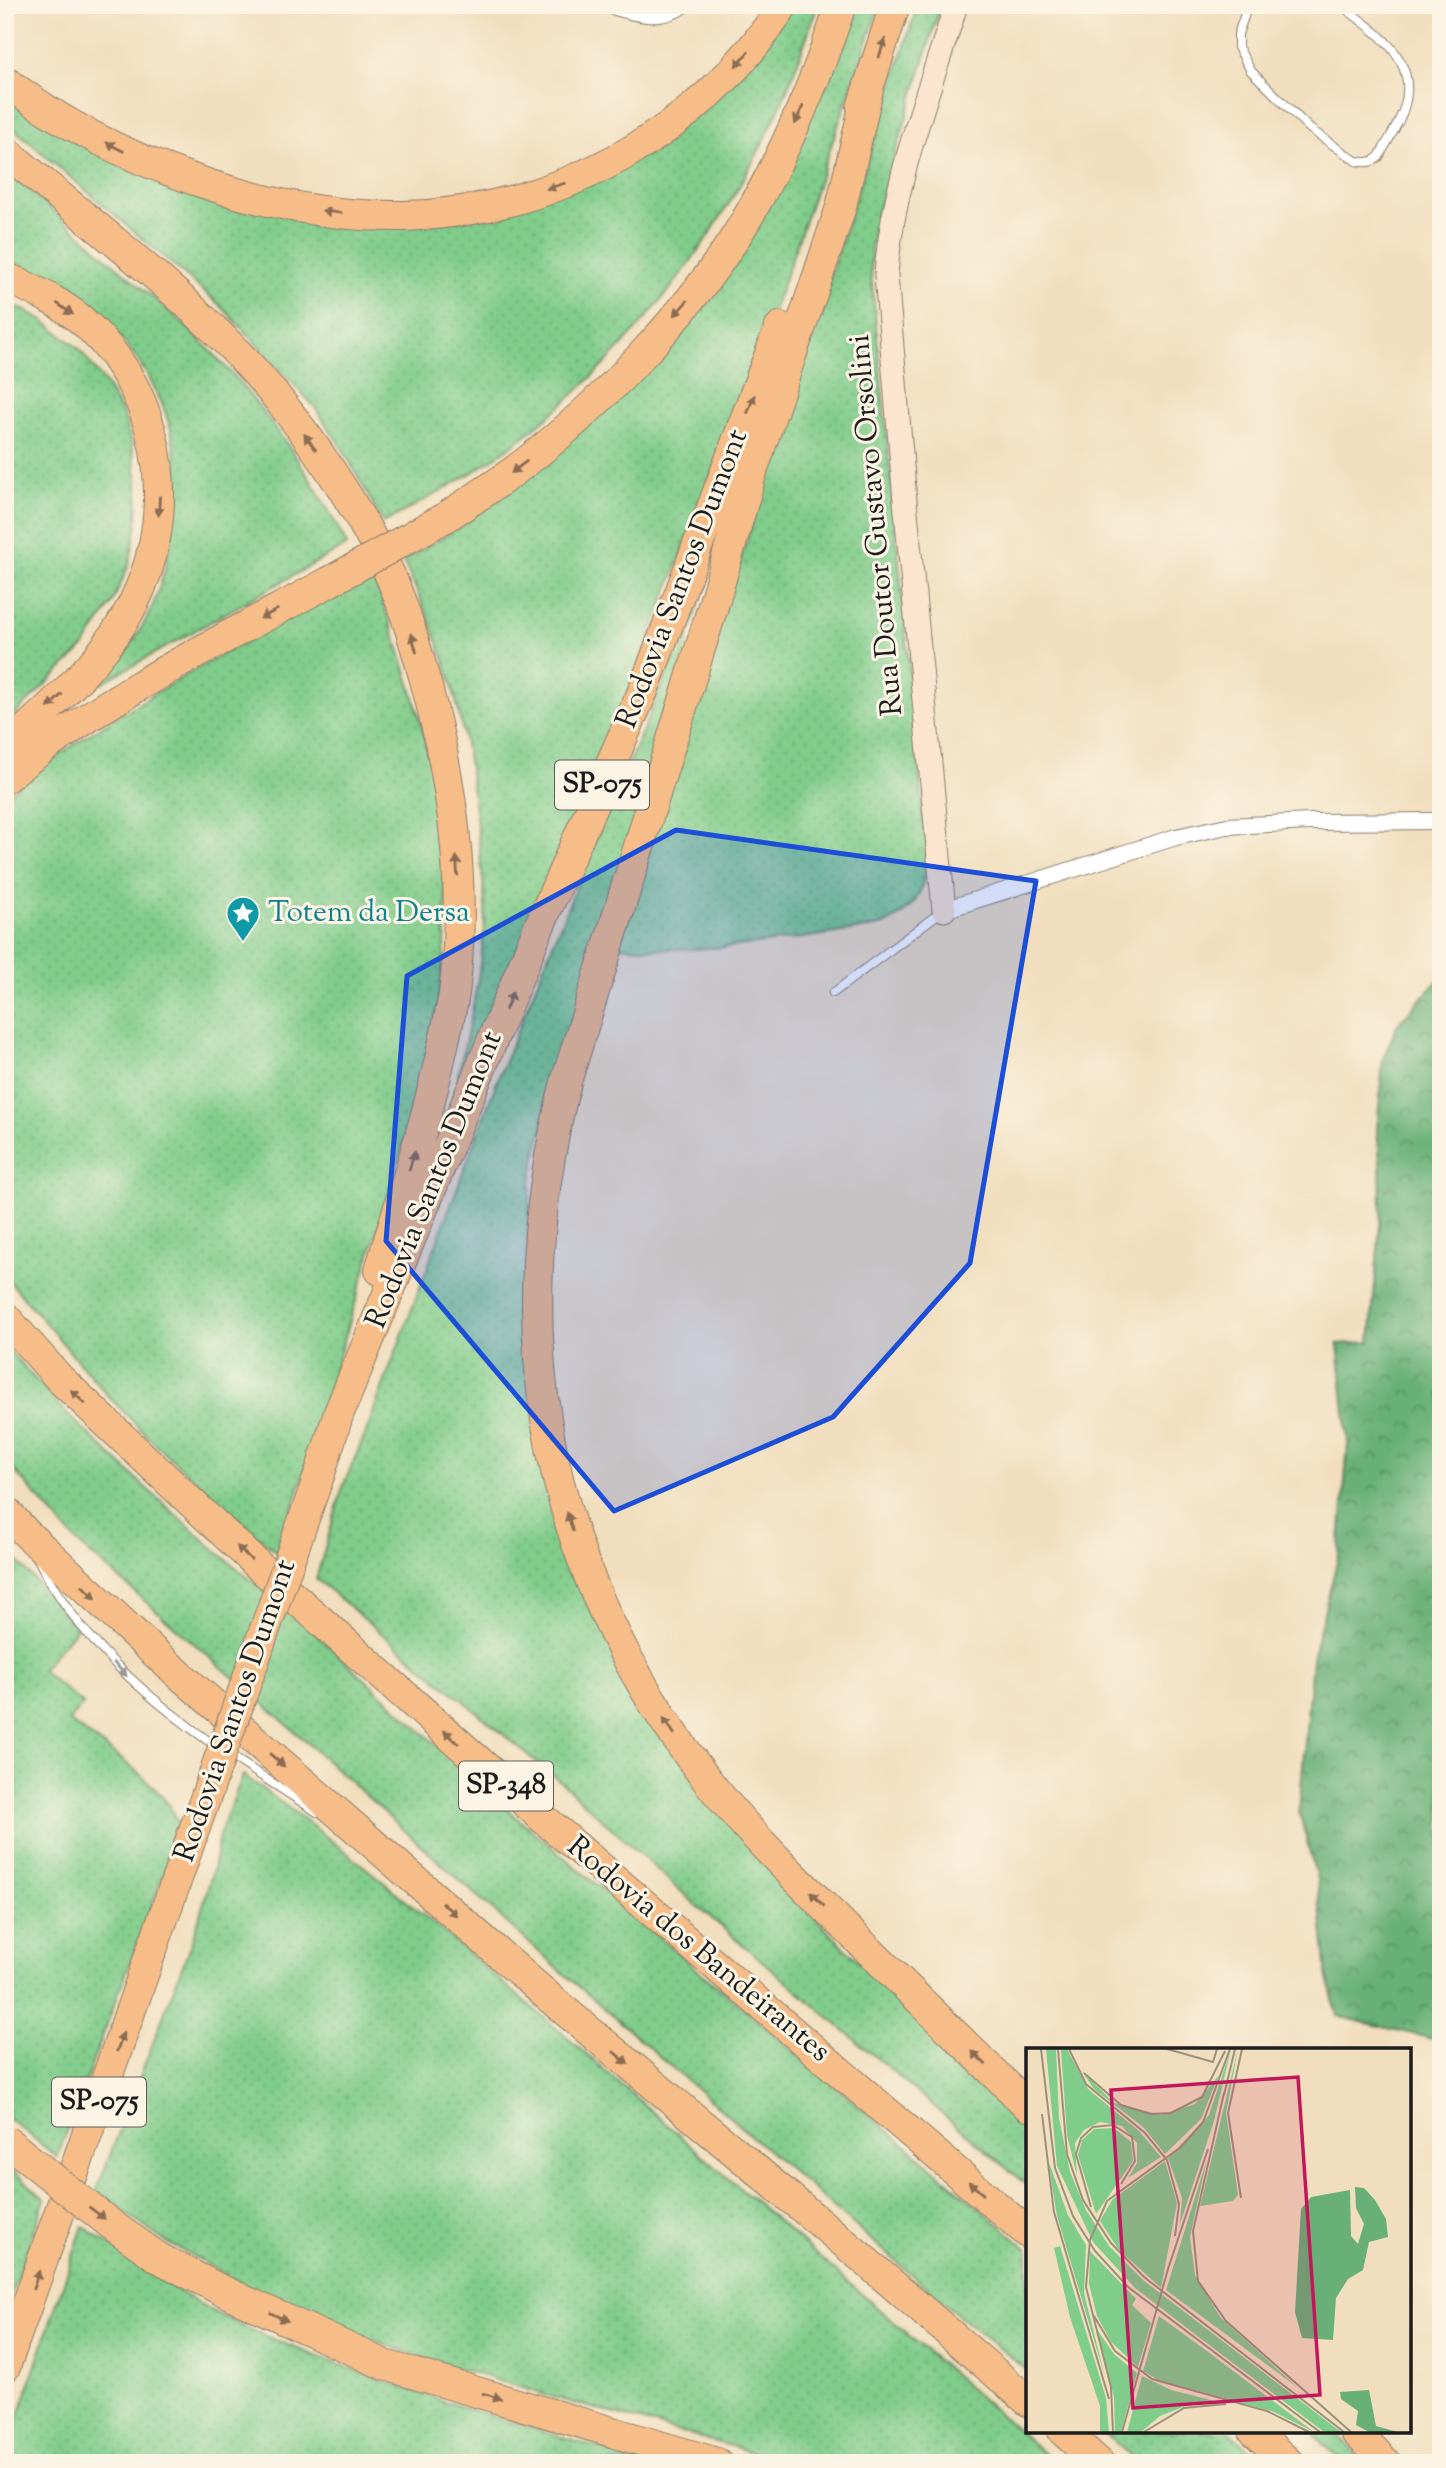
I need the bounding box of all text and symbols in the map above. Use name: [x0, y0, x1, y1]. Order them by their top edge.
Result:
one-way arrow: [877, 37, 887, 58]
one-way arrow: [735, 51, 750, 68]
one-way arrow: [793, 104, 804, 125]
one-way arrow: [105, 141, 125, 152]
one-way arrow: [545, 181, 566, 192]
one-way arrow: [321, 206, 343, 217]
one-way arrow: [673, 299, 689, 317]
one-way arrow: [56, 302, 74, 316]
street label: Rua Doutor Gustavo Orsolini: [839, 332, 915, 718]
one-way arrow: [745, 394, 756, 415]
street label: Rodovia Santos Dumont: [606, 423, 760, 735]
one-way arrow: [303, 433, 317, 451]
one-way arrow: [510, 459, 528, 474]
one-way arrow: [153, 495, 164, 517]
one-way arrow: [258, 608, 278, 620]
one-way arrow: [409, 632, 419, 653]
one-way arrow: [47, 692, 64, 708]
road number: SP-075: [555, 760, 649, 810]
one-way arrow: [452, 854, 463, 876]
place label: Totem da Dersa: [268, 892, 470, 935]
place icon: Totem da Dersa: [224, 894, 262, 943]
one-way arrow: [504, 990, 515, 1011]
street label: Rodovia Santos Dumont: [356, 1025, 514, 1335]
one-way arrow: [408, 1150, 418, 1171]
one-way arrow: [70, 1389, 87, 1405]
one-way arrow: [565, 1512, 575, 1533]
one-way arrow: [236, 1545, 253, 1561]
street label: Rodovia Santos Dumont: [164, 1554, 308, 1868]
one-way arrow: [80, 1584, 97, 1600]
one-way arrow: [112, 1660, 128, 1677]
one-way arrow: [662, 1717, 676, 1735]
one-way arrow: [442, 1729, 460, 1745]
one-way arrow: [268, 1752, 286, 1768]
road number: SP-348: [459, 1762, 553, 1810]
street label: Rodovia dos Bandeirantes: [557, 1827, 839, 2073]
one-way arrow: [808, 1890, 825, 1907]
one-way arrow: [440, 1901, 458, 1917]
one-way arrow: [115, 2031, 126, 2052]
inset map: [1026, 2048, 1411, 2433]
one-way arrow: [612, 2050, 630, 2065]
one-way arrow: [971, 2051, 988, 2067]
road number: SP-075: [52, 2078, 146, 2126]
one-way arrow: [968, 2181, 985, 2196]
one-way arrow: [88, 2206, 106, 2220]
one-way arrow: [31, 2269, 42, 2290]
one-way arrow: [269, 2311, 289, 2323]
one-way arrow: [482, 2392, 503, 2402]

